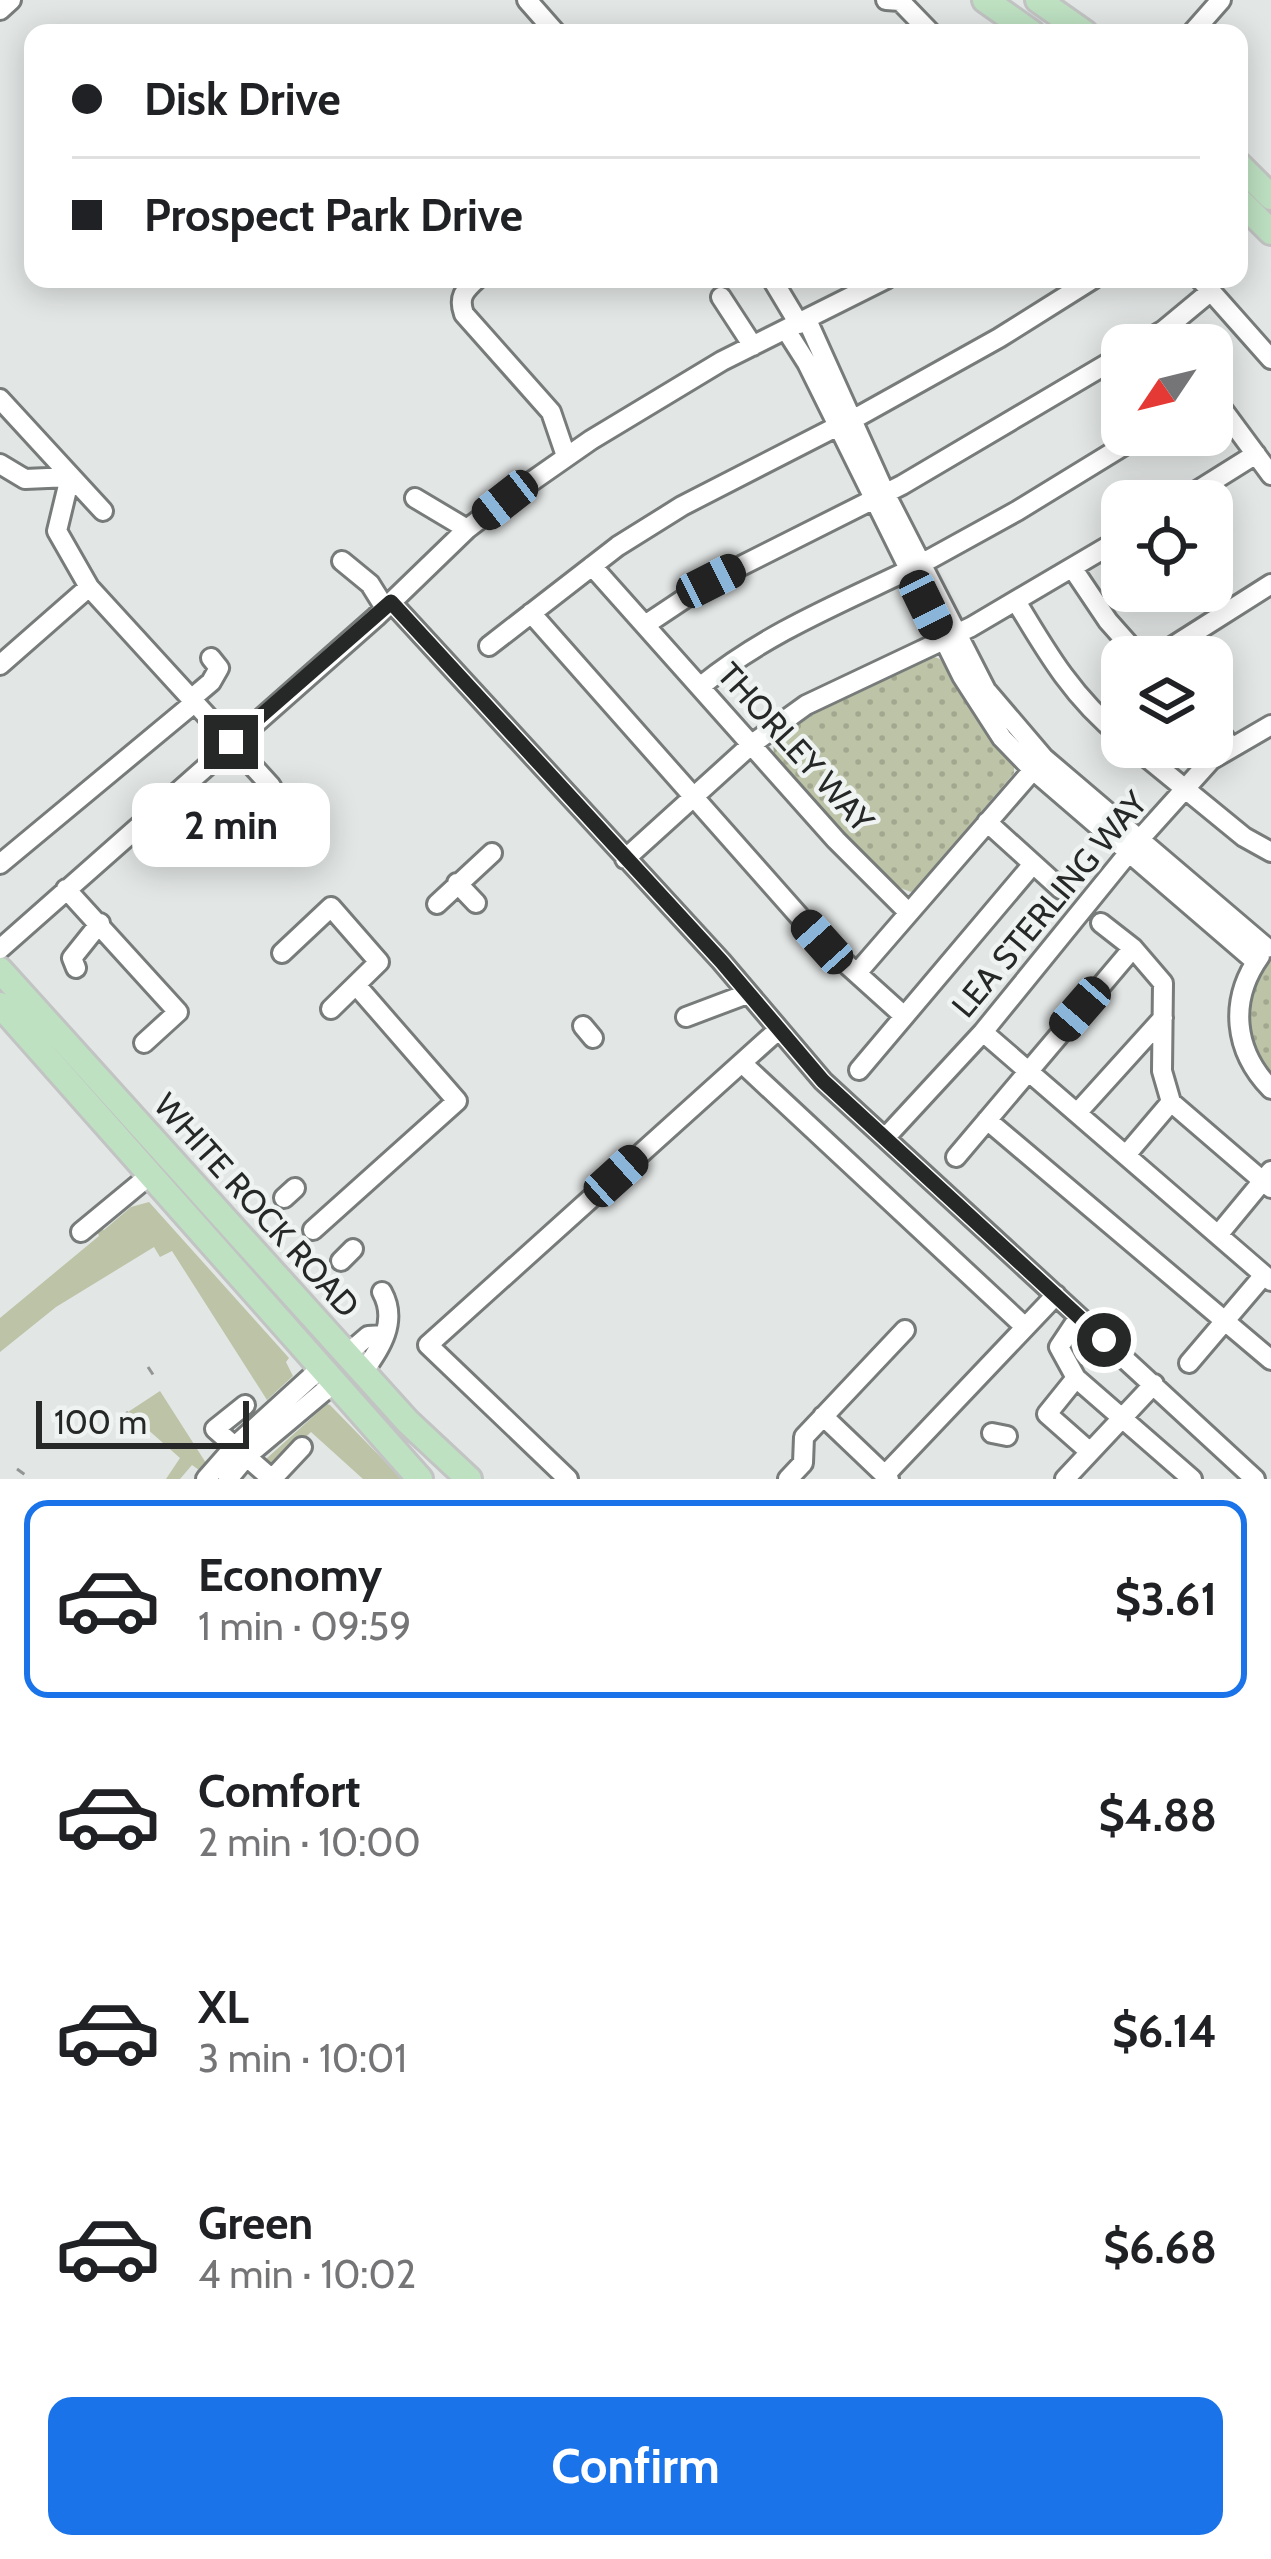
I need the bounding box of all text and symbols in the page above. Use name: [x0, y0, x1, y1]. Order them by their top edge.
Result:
text: Disk Drive: [144, 72, 341, 126]
text: Prospect Park Drive: [144, 188, 523, 242]
north arrow: [1101, 324, 1233, 456]
map controls: [1101, 324, 1233, 768]
car: [466, 464, 544, 536]
button: locate: [1101, 480, 1233, 612]
car: [671, 549, 751, 613]
car: [894, 565, 958, 645]
button: layers: [1101, 636, 1233, 768]
street label: THORLEY WAY: [710, 654, 883, 841]
route end: [204, 715, 258, 769]
street label: LEA STERLING WAY: [943, 782, 1156, 1025]
callout: 2 min: [132, 784, 330, 868]
text: 2 min: [184, 801, 278, 849]
car: [785, 903, 859, 981]
car: [1043, 970, 1117, 1048]
street label: WHITE ROCK ROAD: [146, 1085, 368, 1325]
car: [577, 1139, 655, 1213]
route start: [1077, 1313, 1131, 1367]
scale bar: [36, 1395, 249, 1448]
text: 100 m: [54, 1402, 147, 1442]
icon: car: [54, 1545, 162, 1653]
text: Economy: [198, 1548, 382, 1602]
text: $3.61: [1115, 1572, 1217, 1626]
text: 1 min · 09:59: [198, 1602, 411, 1650]
icon: car: [54, 1761, 162, 1869]
text: Comfort: [198, 1764, 361, 1818]
text: $4.88: [1099, 1788, 1217, 1842]
text: 2 min · 10:00: [198, 1818, 421, 1866]
icon: car: [54, 1977, 162, 2085]
text: XL: [198, 1980, 249, 2034]
text: $6.14: [1112, 2004, 1217, 2058]
text: 3 min · 10:01: [198, 2034, 407, 2082]
icon: car: [54, 2193, 162, 2301]
text: Green: [198, 2196, 313, 2250]
text: $6.68: [1103, 2220, 1217, 2274]
text: 4 min · 10:02: [198, 2250, 416, 2298]
button: Confirm: [48, 2397, 1223, 2535]

